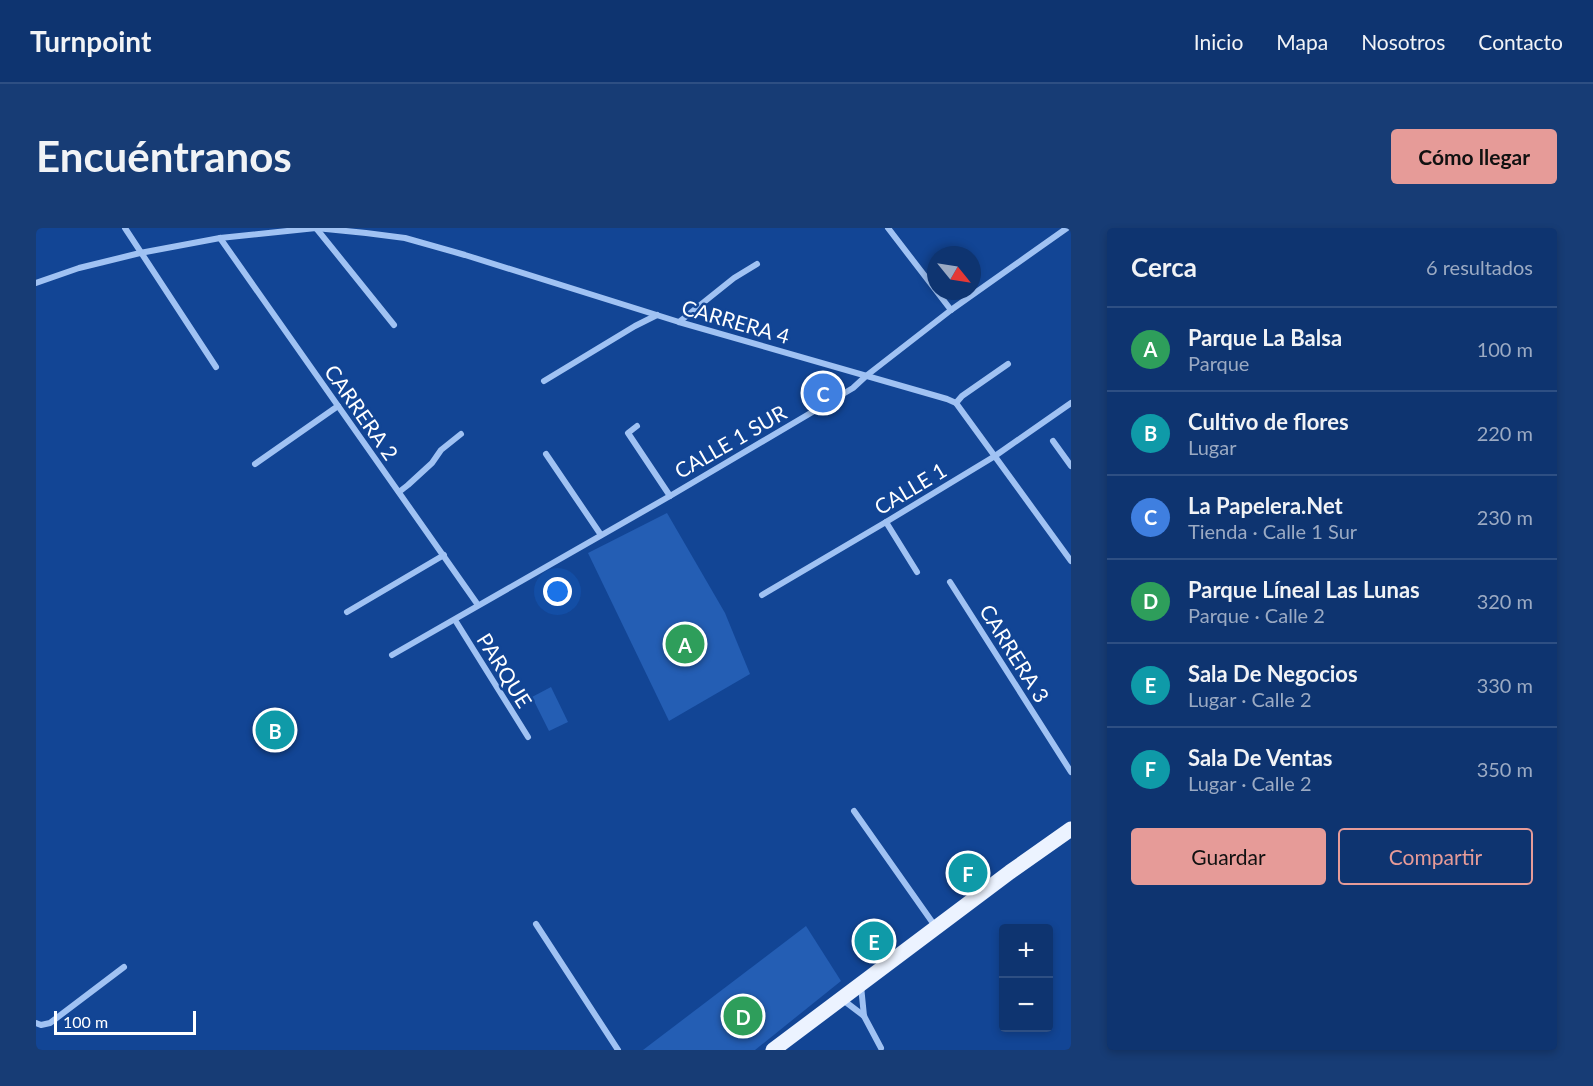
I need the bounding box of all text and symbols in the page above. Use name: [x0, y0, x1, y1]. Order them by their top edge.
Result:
text: Turnpoint: [30, 24, 151, 58]
text: Inicio: [1194, 29, 1243, 54]
text: Mapa: [1276, 29, 1328, 54]
text: Nosotros: [1361, 29, 1445, 54]
text: Contacto: [1478, 29, 1563, 54]
button: Cómo llegar: [1391, 129, 1557, 184]
text: Encuéntranos: [36, 131, 292, 181]
north arrow: [927, 246, 981, 300]
text: Cerca: [1131, 251, 1197, 283]
text: 6 resultados: [1426, 255, 1533, 279]
street label: CARRERA 4: [679, 294, 793, 348]
text: Parque La Balsa: [1188, 324, 1342, 351]
text: A: [1144, 337, 1157, 361]
text: 100 m: [1477, 337, 1533, 361]
text: Parque: [1188, 351, 1249, 375]
street label: CARRERA 2: [320, 359, 404, 465]
pin: C: [804, 370, 842, 416]
street label: CALLE 1 SUR: [670, 399, 791, 483]
text: Cultivo de flores: [1188, 408, 1349, 435]
text: B: [1144, 421, 1157, 445]
text: 220 m: [1477, 421, 1533, 445]
text: Lugar: [1188, 435, 1236, 459]
street label: CALLE 1: [869, 457, 951, 519]
text: La Papelera.Net: [1188, 492, 1343, 519]
text: C: [1144, 505, 1157, 529]
text: 230 m: [1477, 505, 1533, 529]
text: Tienda · Calle 1 Sur: [1188, 519, 1357, 543]
text: Parque Líneal Las Lunas: [1188, 576, 1420, 603]
your location: [543, 577, 572, 606]
text: D: [1143, 589, 1158, 613]
text: 320 m: [1477, 589, 1533, 613]
street label: CARRERA 3: [975, 599, 1055, 707]
text: Parque · Calle 2: [1188, 603, 1325, 627]
pin: A: [666, 622, 704, 666]
street label: PARQUE: [472, 628, 538, 712]
text: Sala De Negocios: [1188, 660, 1358, 687]
text: E: [1145, 673, 1156, 697]
text: 330 m: [1477, 673, 1533, 697]
text: Lugar · Calle 2: [1188, 687, 1312, 711]
pin: B: [256, 708, 294, 752]
text: Sala De Ventas: [1188, 744, 1332, 771]
text: F: [1145, 757, 1156, 781]
text: 350 m: [1477, 757, 1533, 781]
text: Lugar · Calle 2: [1188, 771, 1312, 795]
button: Guardar: [1131, 828, 1326, 885]
button: Compartir: [1338, 828, 1533, 885]
pin: F: [948, 850, 988, 896]
pin: E: [854, 918, 894, 964]
map controls: [999, 924, 1053, 1032]
button: +: [999, 924, 1053, 978]
button: −: [999, 978, 1053, 1032]
pin: D: [724, 994, 762, 1038]
scale bar: [54, 1008, 196, 1036]
text: 100 m: [63, 1012, 108, 1031]

